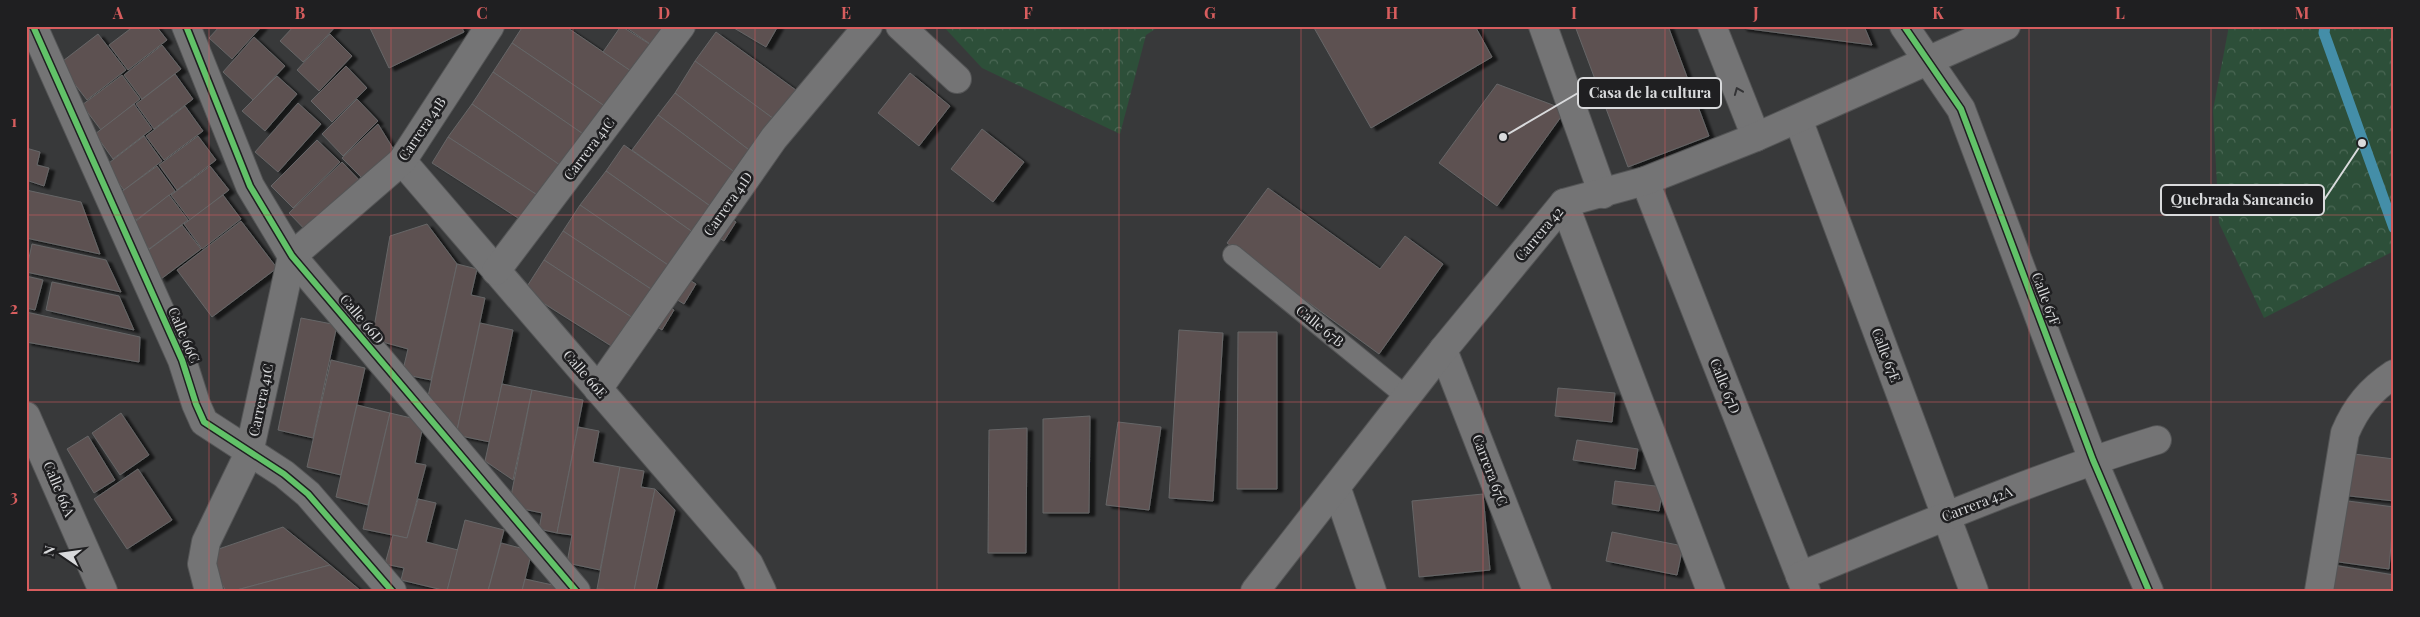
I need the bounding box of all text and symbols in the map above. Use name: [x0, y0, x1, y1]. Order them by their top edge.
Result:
text: A: [112, 2, 124, 23]
text: B: [295, 2, 306, 23]
text: C: [476, 2, 488, 23]
text: D: [658, 2, 670, 23]
text: E: [841, 2, 851, 23]
text: F: [1023, 2, 1033, 23]
text: G: [1204, 2, 1216, 23]
text: H: [1386, 2, 1399, 23]
text: I: [1571, 2, 1577, 23]
text: J: [1752, 2, 1759, 23]
text: K: [1932, 2, 1944, 23]
text: L: [2115, 2, 2125, 23]
text: M: [2295, 2, 2310, 23]
callout: Casa de la cultura: [1578, 78, 1721, 108]
text: Casa de la cultura: [1589, 82, 1711, 102]
one-way arrow: [1734, 88, 1744, 96]
street label: Carrera 41B: [393, 93, 450, 164]
text: 1: [11, 110, 17, 131]
street label: Carrera 41C: [559, 114, 618, 184]
street label: Carrera 41D: [698, 168, 757, 240]
callout: Quebrada Sancancio: [2161, 185, 2324, 215]
text: Quebrada Sancancio: [2170, 189, 2314, 209]
street label: Carrera 42: [1510, 202, 1567, 265]
street label: Calle 67F: [2028, 269, 2065, 328]
street label: Calle 66D: [336, 290, 389, 348]
text: 2: [10, 297, 18, 318]
street label: Calle 67B: [1292, 300, 1349, 351]
street label: Calle 66C: [164, 304, 205, 366]
street label: Calle 67E: [1867, 325, 1905, 385]
street label: Calle 66E: [559, 346, 612, 402]
street label: Calle 67D: [1706, 355, 1745, 416]
street label: Carrera 41C: [244, 362, 277, 438]
street label: Carrera 67C: [1468, 431, 1513, 508]
street label: Calle 66A: [39, 458, 80, 520]
street label: Carrera 42A: [1939, 481, 2015, 526]
text: 3: [10, 485, 18, 506]
north arrow: [38, 530, 88, 580]
text: N: [38, 544, 59, 558]

